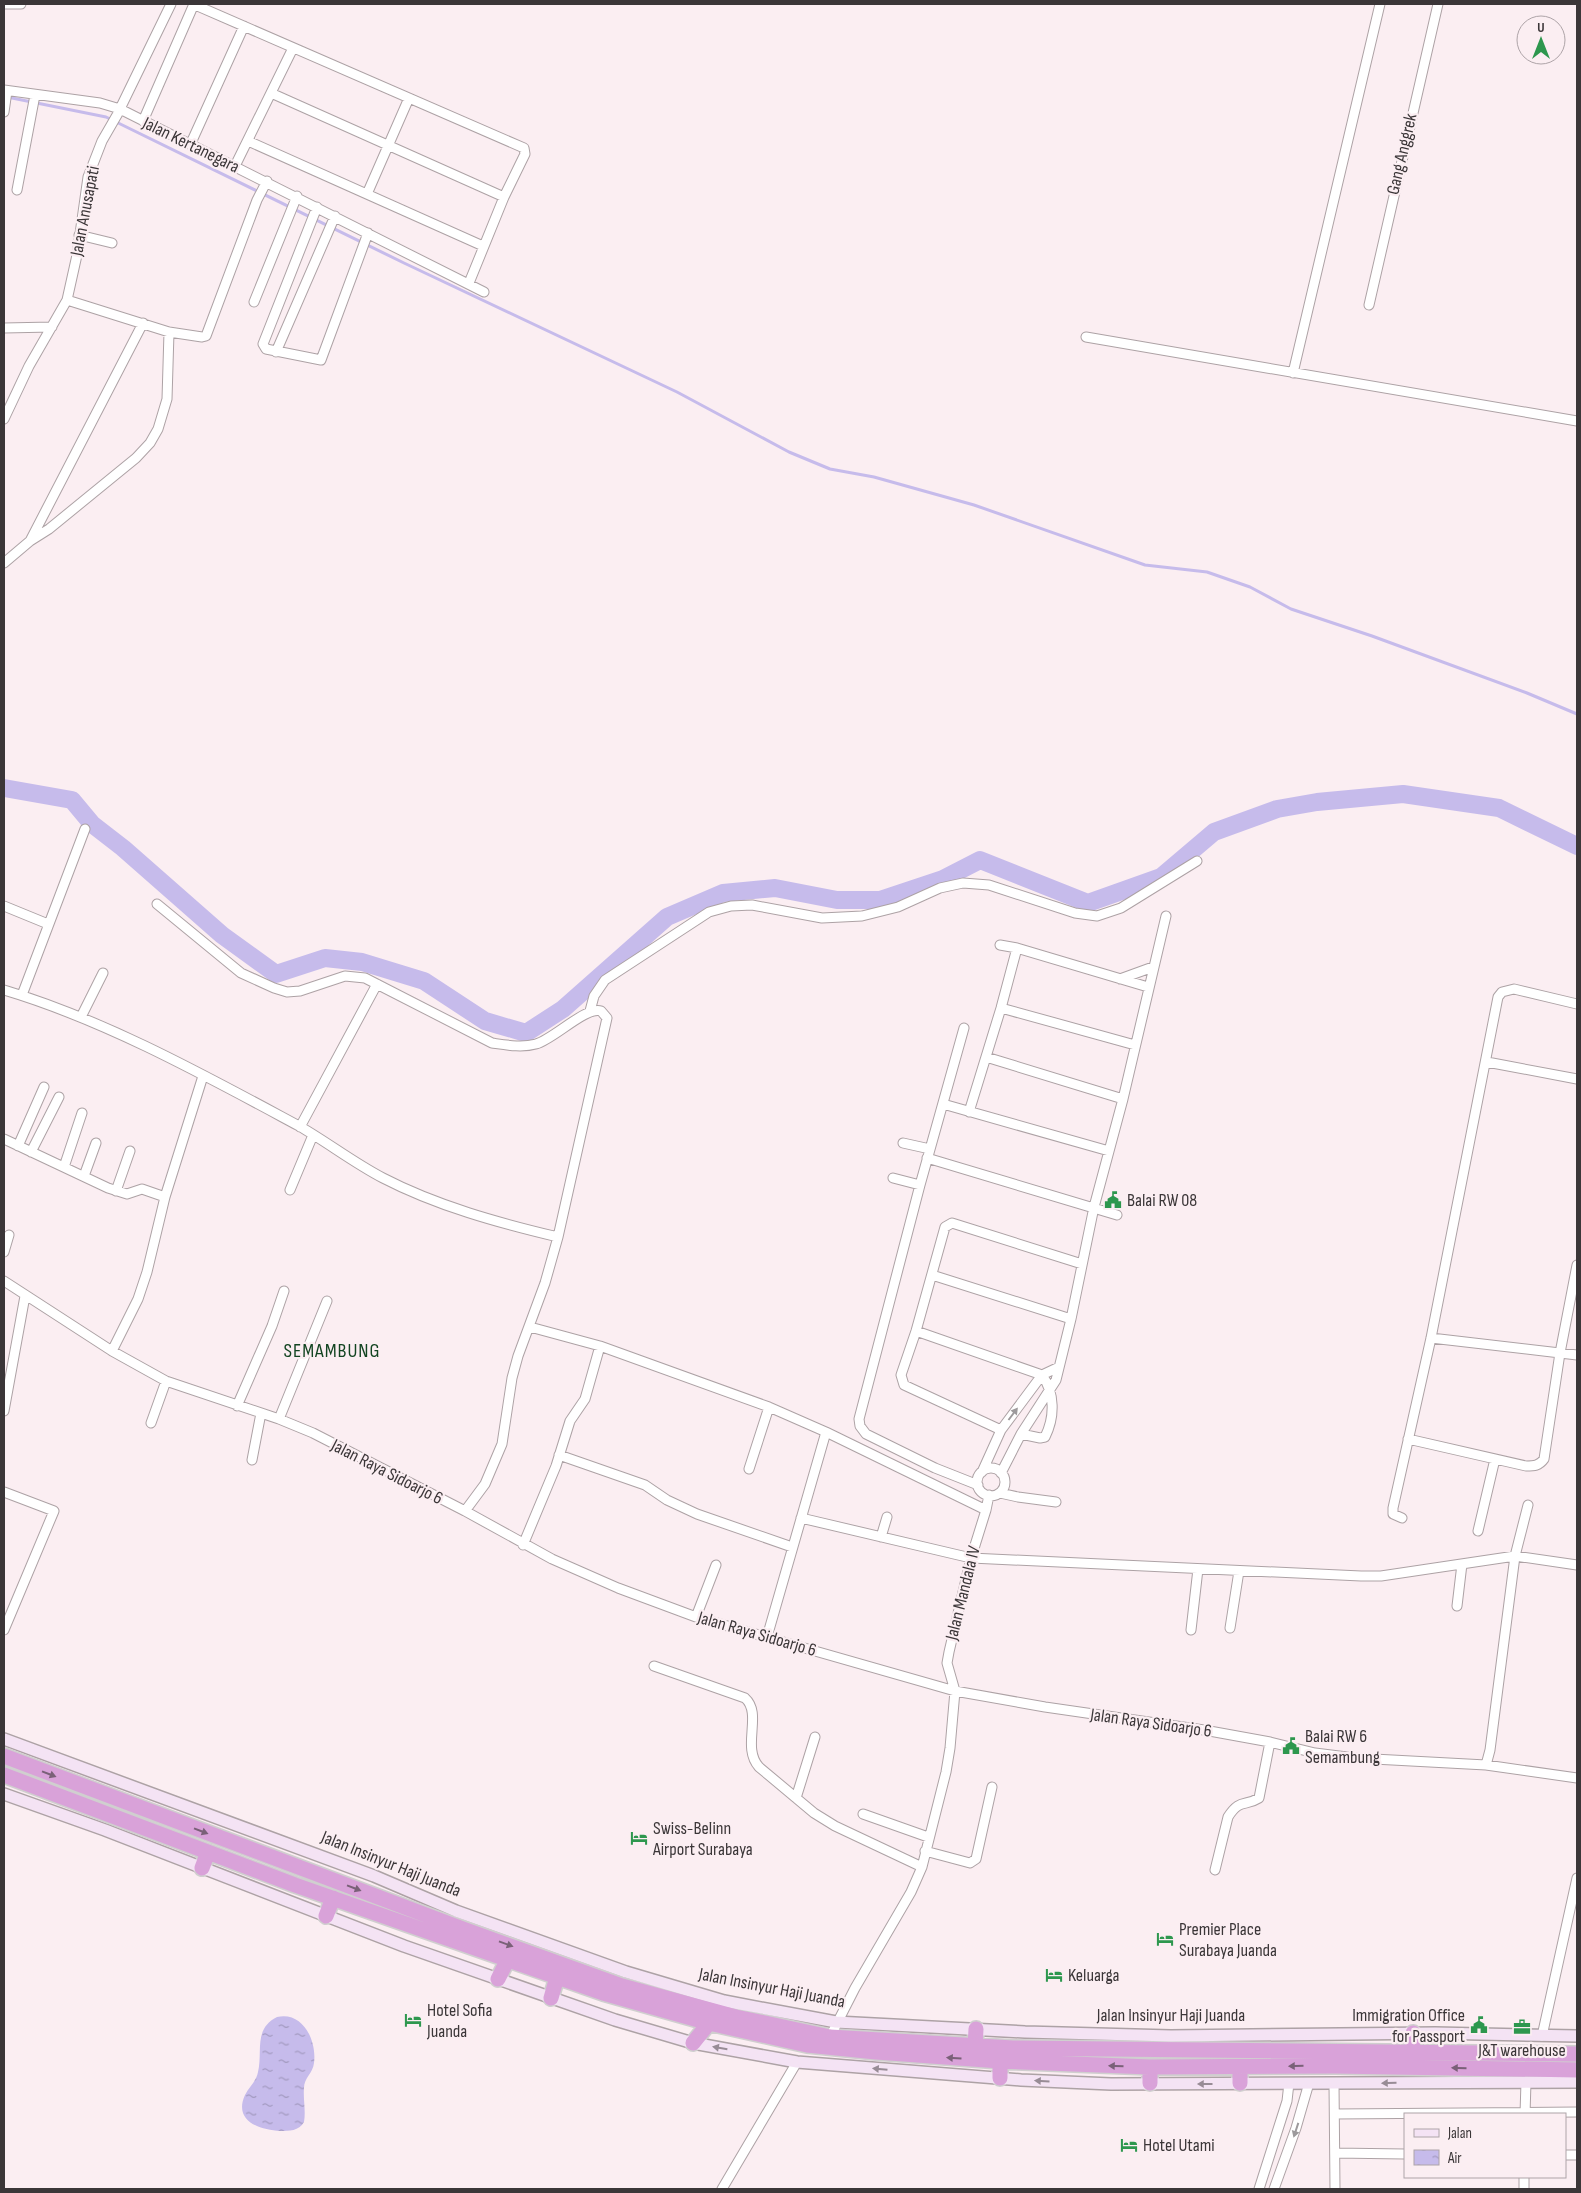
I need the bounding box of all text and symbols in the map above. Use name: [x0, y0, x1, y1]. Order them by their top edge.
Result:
north arrow: [1516, 15, 1566, 65]
text: U: [1537, 19, 1545, 36]
street label: Gang Anggrek: [1382, 111, 1422, 197]
street label: Jalan Kertanegara: [138, 112, 243, 177]
street label: Jalan Anusapati: [66, 164, 104, 259]
public building icon: Balai RW 08: [1103, 1190, 1123, 1210]
place label: Balai RW 08: [1127, 1190, 1197, 1211]
district label: SEMAMBUNG: [283, 1339, 381, 1363]
one-way arrow: [1008, 1407, 1018, 1421]
street label: Jalan Raya Sidoarjo 6: [327, 1434, 446, 1509]
street label: Jalan Mandala IV: [941, 1544, 985, 1643]
street label: Jalan Raya Sidoarjo 6: [694, 1607, 819, 1661]
street label: Jalan Raya Sidoarjo 6: [1088, 1704, 1213, 1742]
place label: Balai RW 6 Semambung: [1305, 1726, 1380, 1768]
public building icon: Balai RW 6 Semambung: [1281, 1736, 1301, 1756]
one-way arrow: [42, 1771, 57, 1778]
place label: Swiss-Belinn Airport Surabaya: [652, 1818, 753, 1860]
street label: Jalan Insinyur Haji Juanda: [317, 1826, 464, 1902]
one-way arrow: [194, 1828, 209, 1835]
hotel icon: Swiss-Belinn Airport Surabaya: [629, 1828, 649, 1848]
one-way arrow: [346, 1885, 361, 1892]
place label: Premier Place Surabaya Juanda: [1179, 1919, 1277, 1961]
hotel icon: Premier Place Surabaya Juanda: [1155, 1929, 1175, 1949]
one-way arrow: [499, 1940, 514, 1948]
street label: Jalan Insinyur Haji Juanda: [696, 1963, 847, 2012]
hotel icon: Keluarga: [1044, 1965, 1064, 1985]
place label: Keluarga: [1068, 1965, 1119, 1986]
place label: Hotel Sofia Juanda: [426, 2000, 492, 2042]
street label: Jalan Insinyur Haji Juanda: [1096, 2005, 1245, 2026]
place label: Immigration Office for Passport: [1352, 2005, 1466, 2047]
hotel icon: Hotel Sofia Juanda: [403, 2010, 423, 2030]
public building icon: Immigration Office for Passport: [1469, 2015, 1489, 2035]
office icon: J&T warehouse: [1512, 2017, 1532, 2037]
place label: J&T warehouse: [1477, 2040, 1566, 2061]
one-way arrow: [712, 2044, 727, 2052]
one-way arrow: [946, 2053, 962, 2061]
one-way arrow: [1108, 2061, 1124, 2069]
one-way arrow: [1288, 2062, 1304, 2070]
one-way arrow: [872, 2064, 888, 2072]
one-way arrow: [1450, 2064, 1466, 2072]
one-way arrow: [1034, 2077, 1050, 2085]
one-way arrow: [1380, 2079, 1396, 2087]
one-way arrow: [1197, 2080, 1213, 2088]
legend: [1404, 2113, 1566, 2178]
one-way arrow: [1291, 2122, 1299, 2137]
text: Jalan: [1447, 2124, 1472, 2143]
hotel icon: Hotel Utami: [1119, 2135, 1139, 2155]
place label: Hotel Utami: [1143, 2135, 1215, 2156]
text: Air: [1447, 2149, 1462, 2168]

